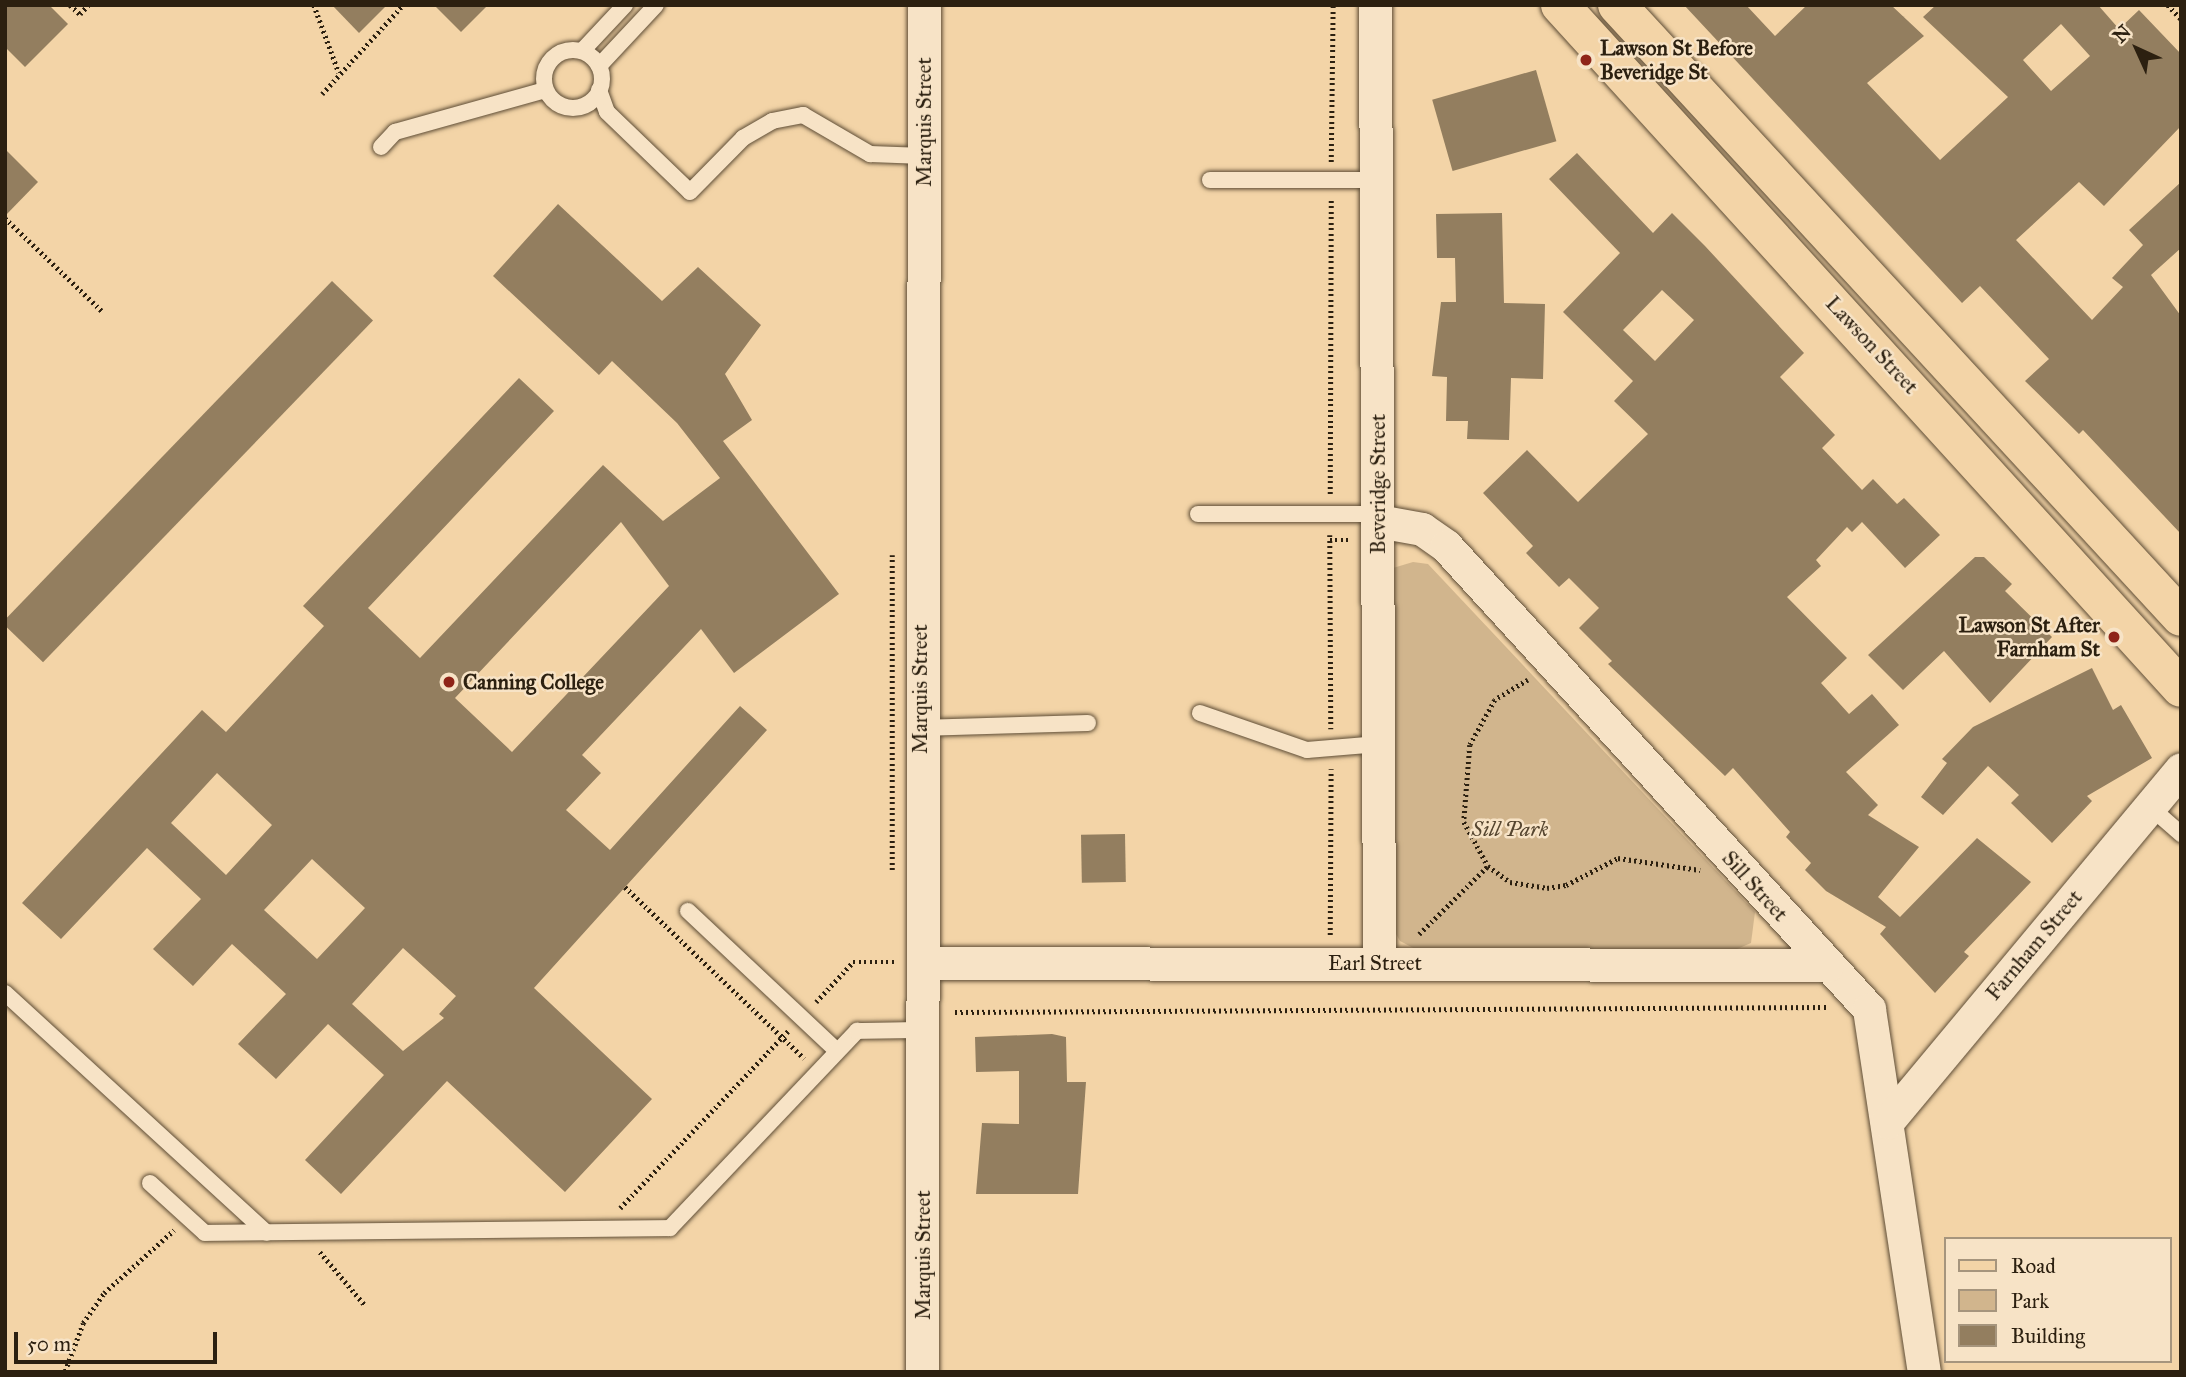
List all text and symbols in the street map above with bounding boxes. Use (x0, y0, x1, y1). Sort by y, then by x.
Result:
north arrow (2102, 14, 2172, 84)
text: N (2108, 20, 2136, 48)
place label: Lawson St Before Beveridge St (1600, 35, 1753, 85)
marker: Lawson St Before Beveridge St (1578, 52, 1594, 68)
street label: Marquis Street (911, 57, 937, 187)
street label: Lawson Street (1820, 291, 1924, 399)
street label: Beveridge Street (1365, 414, 1391, 554)
place label: Lawson St After Farnham St (1958, 612, 2100, 662)
street label: Marquis Street (907, 624, 933, 754)
marker: Lawson St After Farnham St (2106, 629, 2122, 645)
place label: Canning College (463, 669, 604, 695)
marker: Canning College (441, 674, 457, 690)
park label: Sill Park (1472, 816, 1548, 842)
street label: Sill Street (1717, 846, 1793, 926)
street label: Farnham Street (1981, 885, 2087, 1005)
street label: Earl Street (1328, 950, 1422, 976)
street label: Marquis Street (910, 1190, 936, 1320)
legend (1944, 1237, 2172, 1363)
text: Road (2011, 1253, 2056, 1279)
text: Park (2011, 1288, 2049, 1314)
scale bar (18, 1318, 220, 1362)
text: Building (2011, 1323, 2085, 1349)
text: 50 m (27, 1331, 71, 1357)

